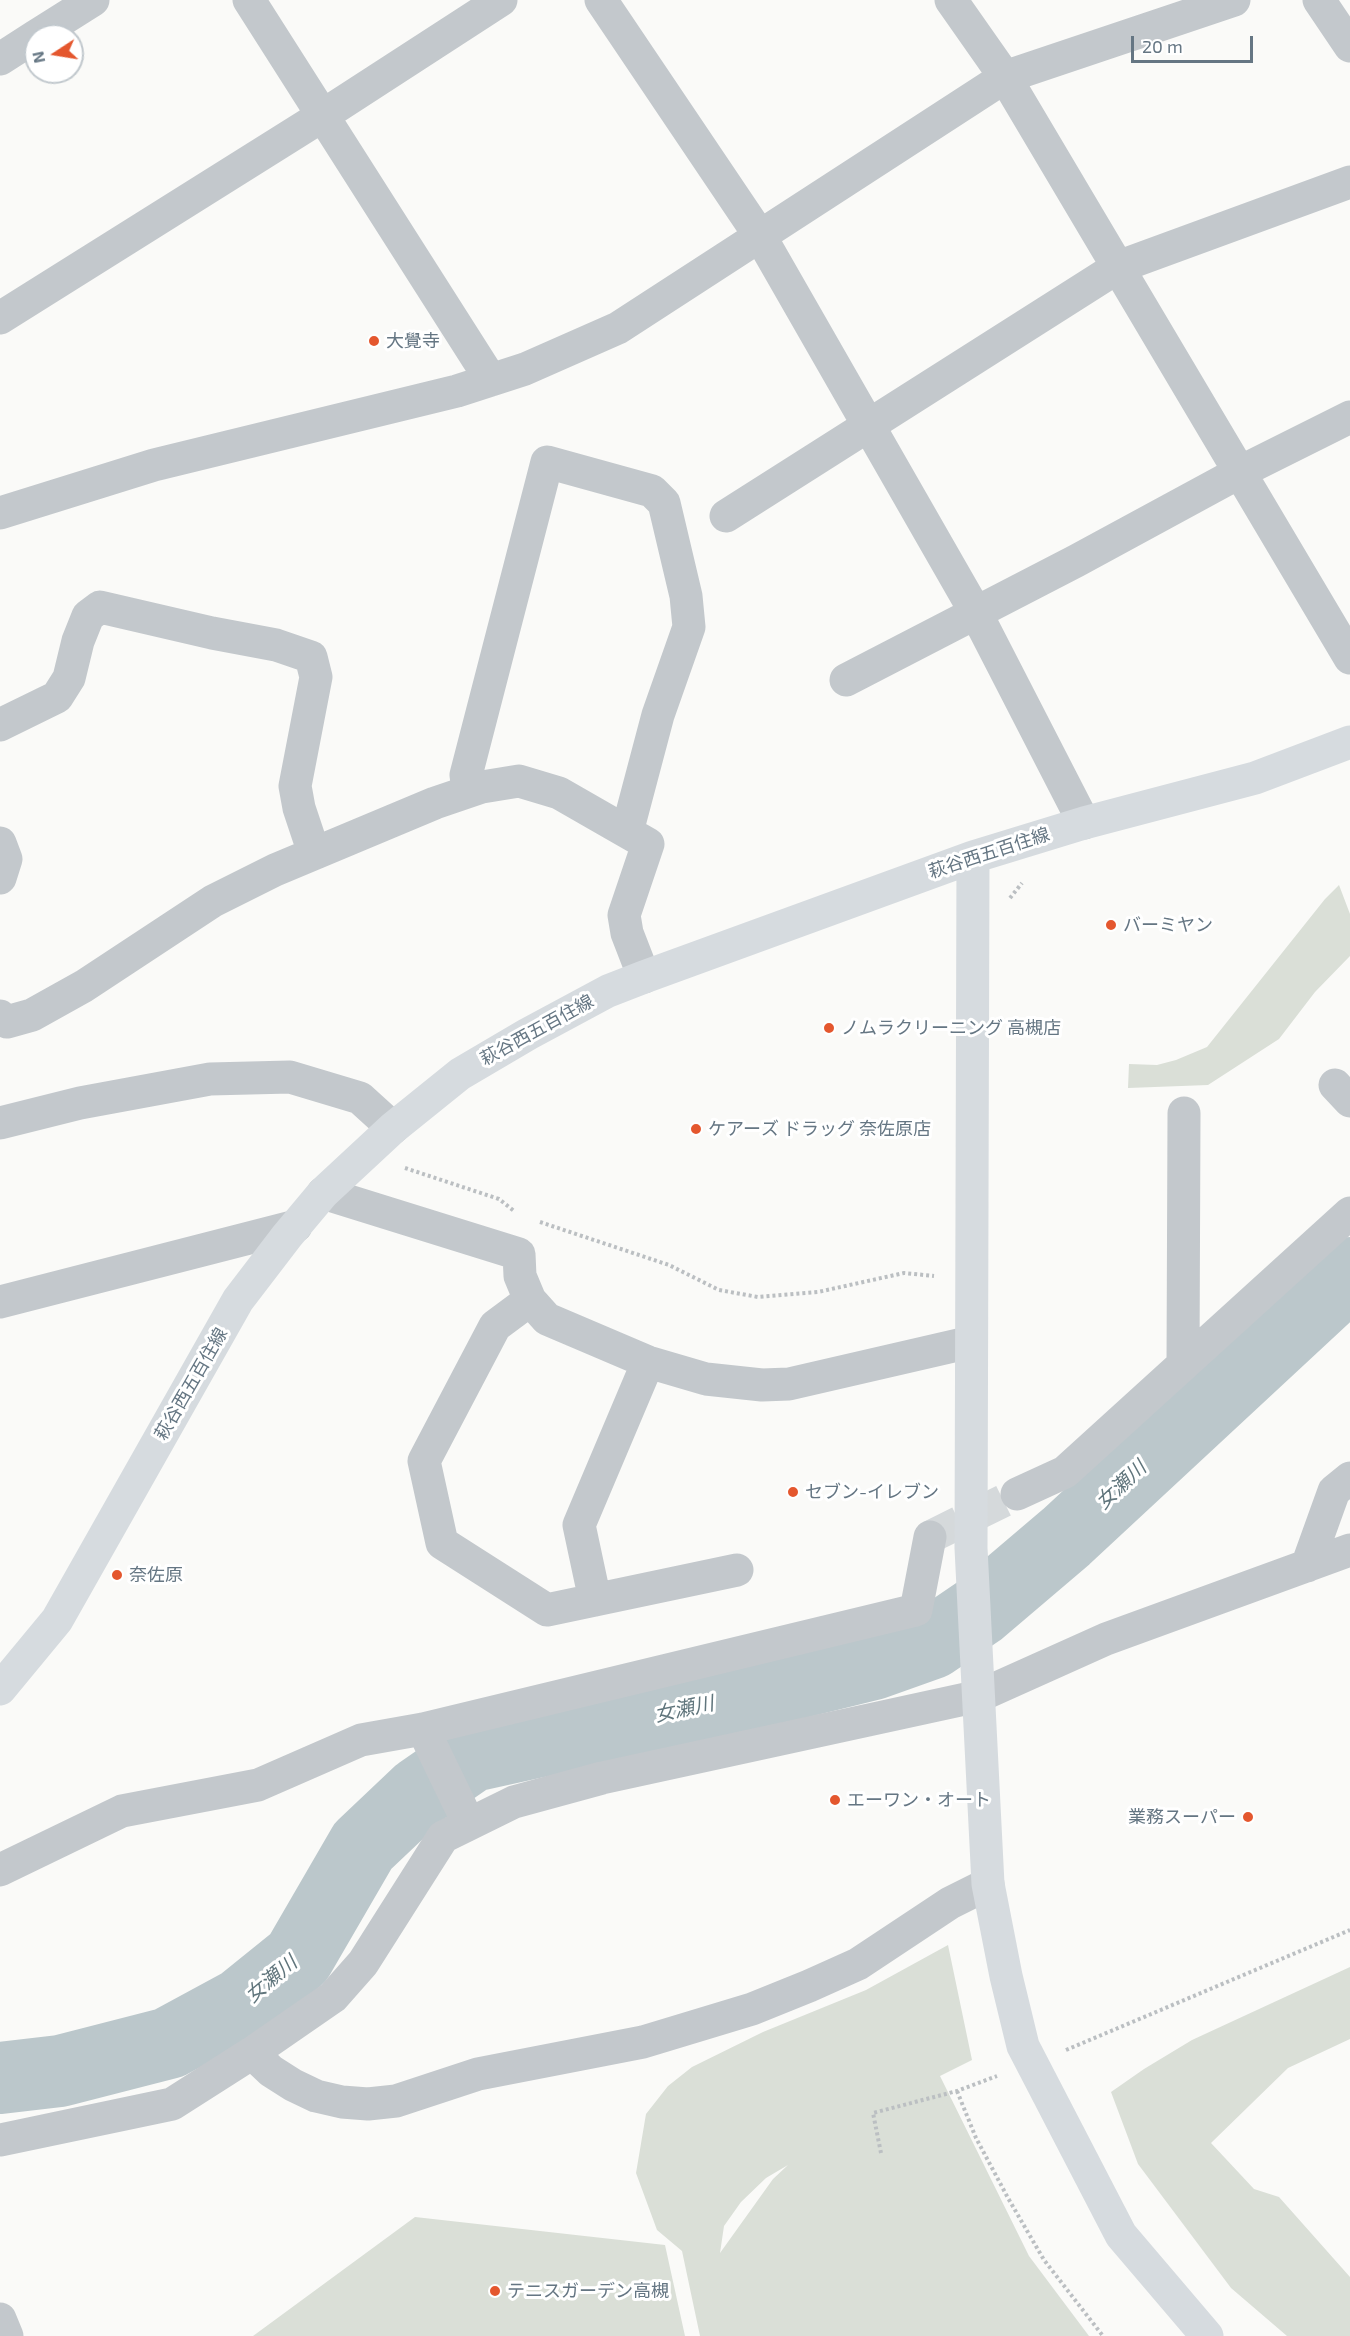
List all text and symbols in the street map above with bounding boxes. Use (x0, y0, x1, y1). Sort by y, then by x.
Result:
north arrow (24, 24, 84, 84)
scale bar (1134, 24, 1256, 62)
text: 20 m (1142, 35, 1183, 57)
text: N (27, 50, 48, 65)
place label: 大覺寺 (386, 330, 440, 352)
marker: 大覺寺 (367, 334, 381, 348)
street label: 萩谷西五百住線 (926, 823, 1052, 883)
place label: バーミヤン (1123, 914, 1213, 936)
marker: バーミヤン (1104, 918, 1118, 932)
street label: 萩谷西五百住線 (477, 990, 597, 1070)
place label: ノムラクリーニング 高槻店 (841, 1017, 1061, 1039)
marker: ノムラクリーニング 高槻店 (822, 1021, 836, 1035)
place label: ケアーズ ドラッグ 奈佐原店 (708, 1118, 931, 1140)
marker: ケアーズ ドラッグ 奈佐原店 (689, 1122, 703, 1136)
street label: 萩谷西五百住線 (150, 1324, 232, 1444)
water label: 女瀬川 (1091, 1456, 1151, 1514)
place label: セブン-イレブン (805, 1481, 939, 1503)
marker: セブン-イレブン (786, 1485, 800, 1499)
place label: 奈佐原 (129, 1564, 183, 1586)
marker: 奈佐原 (110, 1568, 124, 1582)
water label: 女瀬川 (652, 1691, 716, 1727)
place label: エーワン・オート (847, 1789, 991, 1811)
marker: エーワン・オート (828, 1793, 842, 1807)
place label: 業務スーパー (1128, 1806, 1236, 1828)
marker: 業務スーパー (1241, 1810, 1255, 1824)
water label: 女瀬川 (240, 1951, 302, 2007)
place label: テニスガーデン高槻 (507, 2280, 669, 2302)
marker: テニスガーデン高槻 (488, 2284, 502, 2298)

